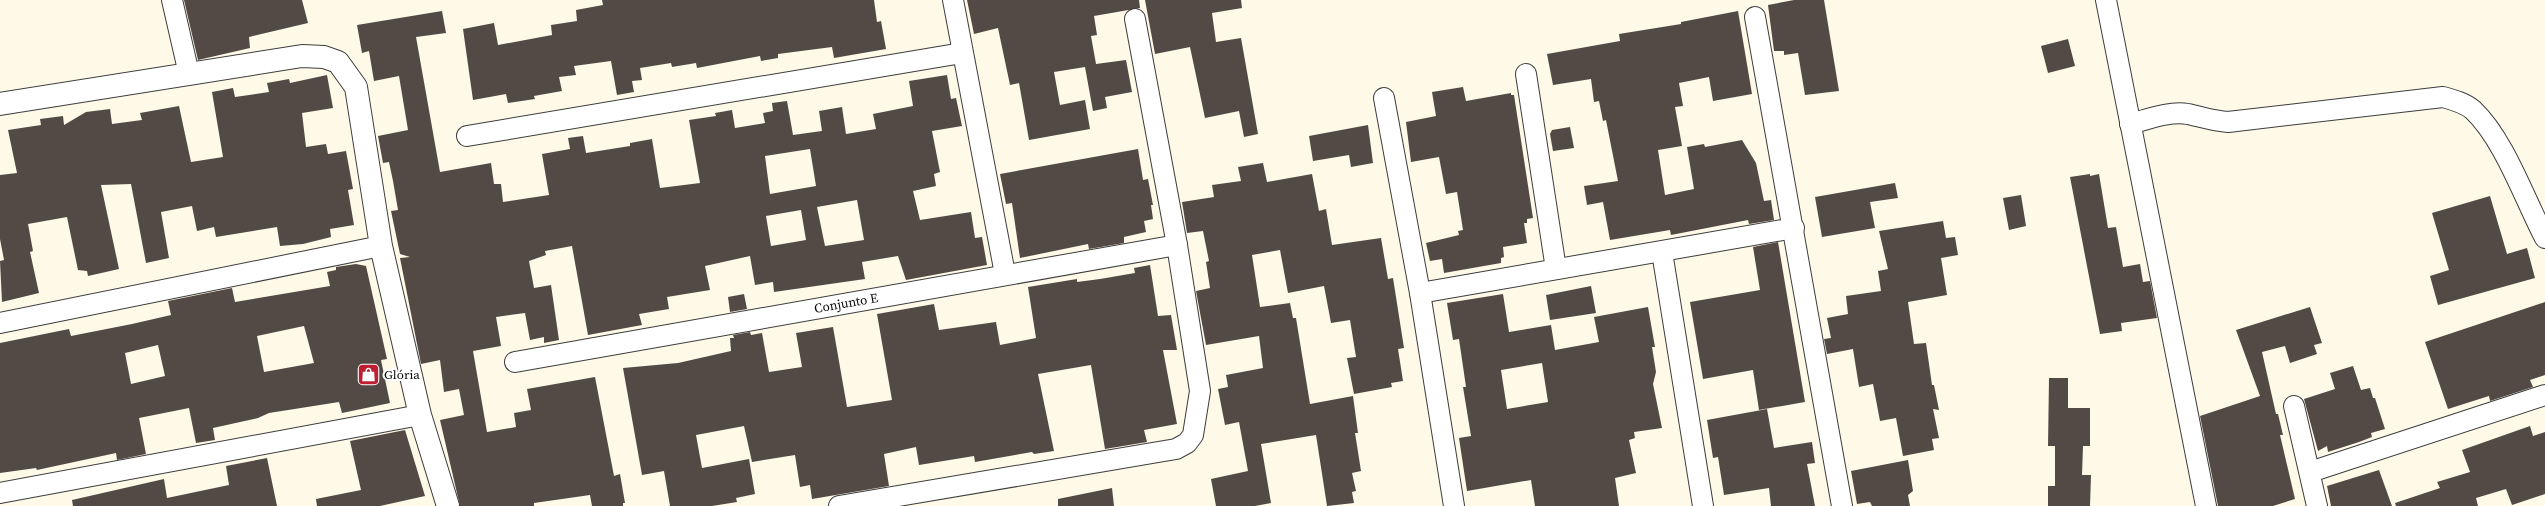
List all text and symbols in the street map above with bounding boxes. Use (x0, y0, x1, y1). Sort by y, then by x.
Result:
street label: Conjunto E (813, 289, 879, 317)
shop icon: Glória (355, 361, 381, 387)
place label: Glória (384, 366, 420, 383)

